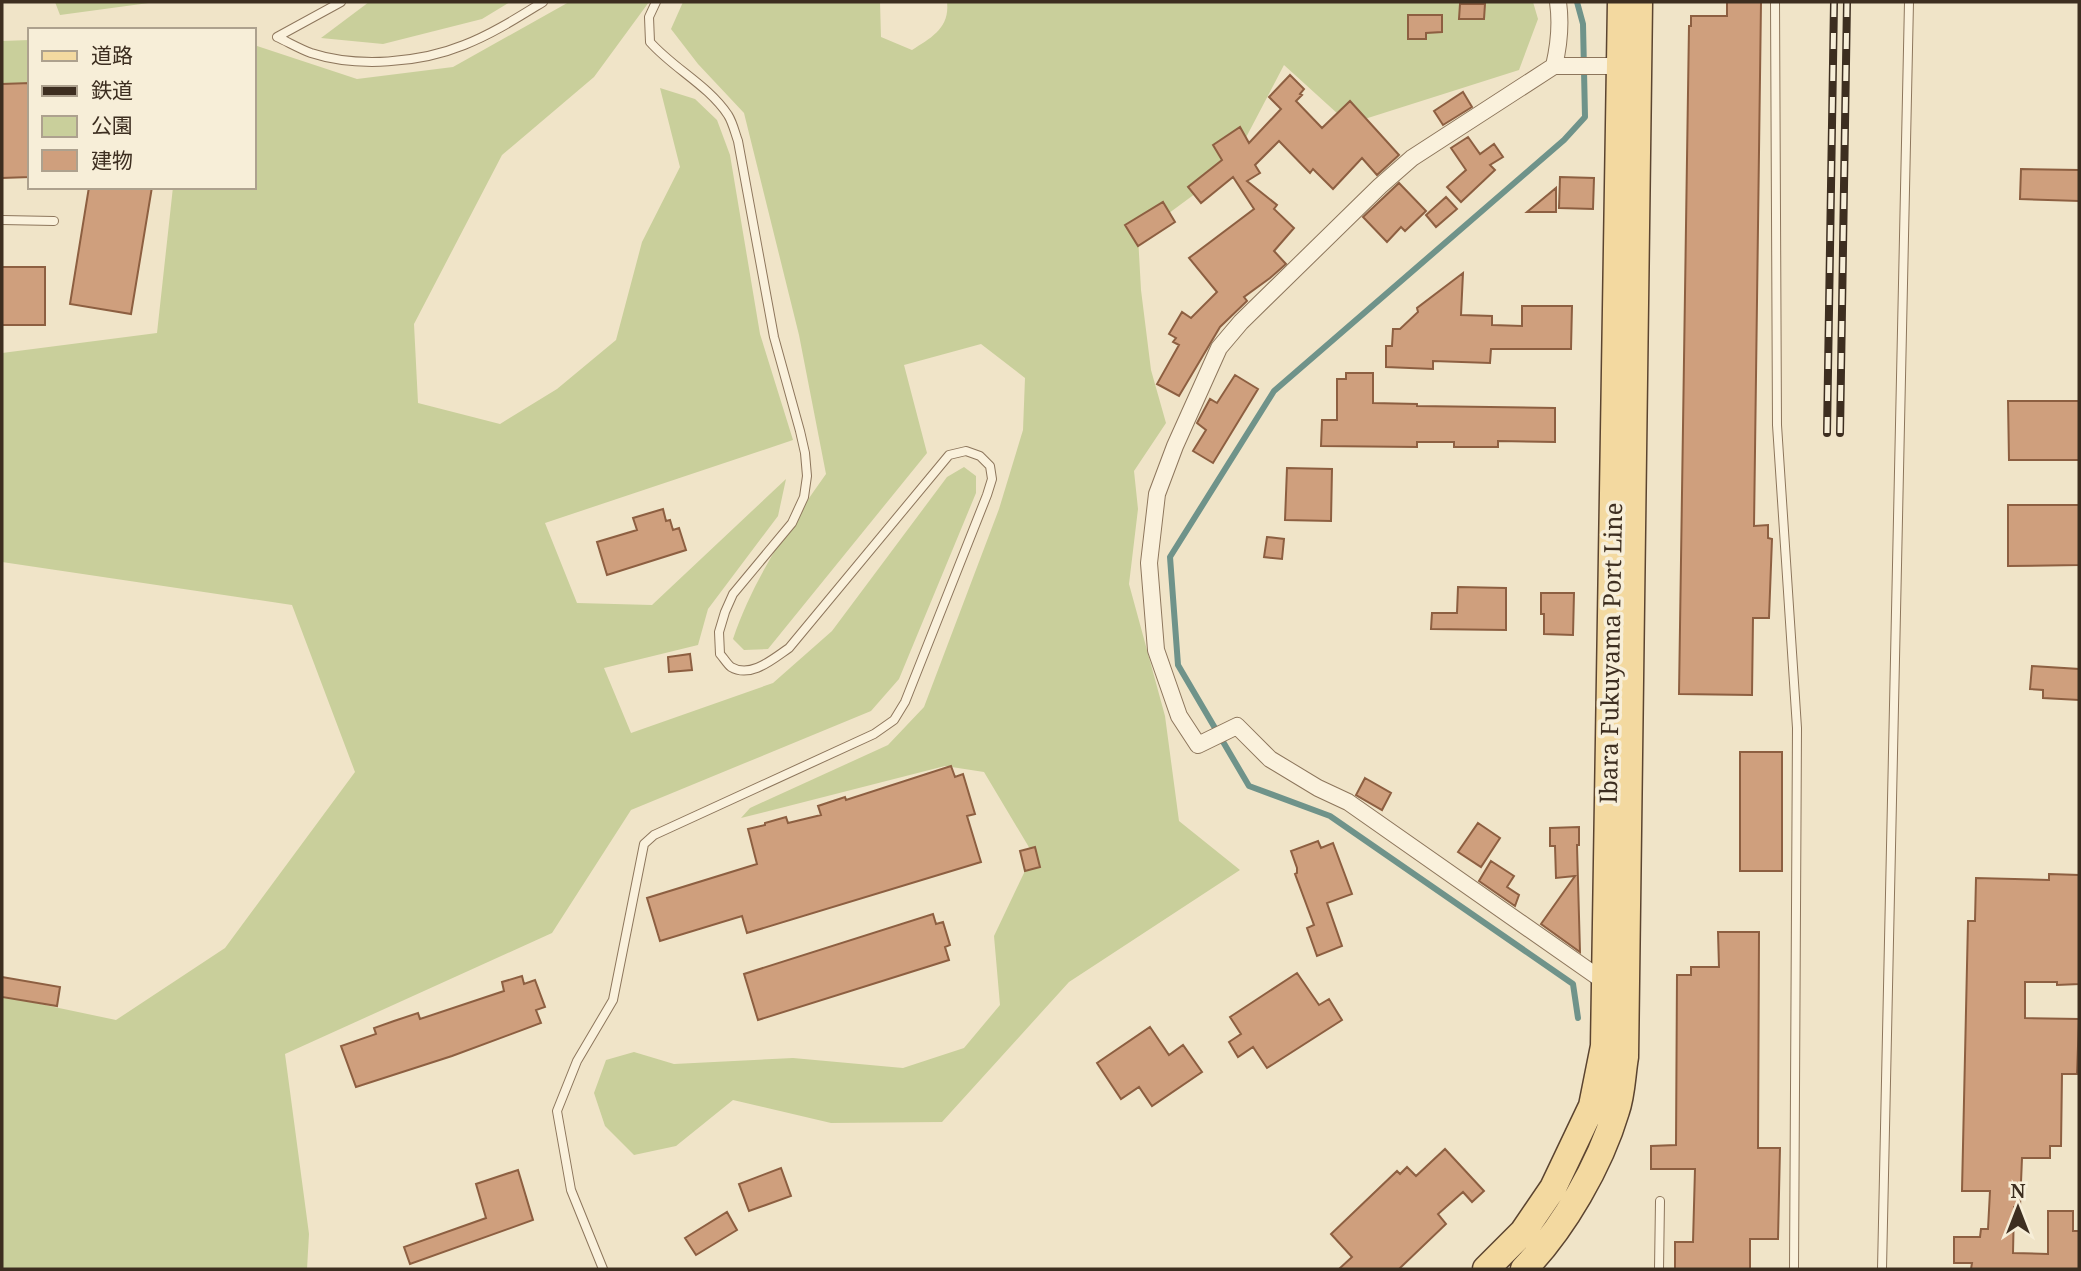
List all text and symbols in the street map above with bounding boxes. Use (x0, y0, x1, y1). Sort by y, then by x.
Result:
legend (28, 28, 256, 189)
text: 道路 (91, 41, 133, 69)
text: 鉄道 (91, 76, 133, 104)
text: 公園 (91, 111, 133, 139)
text: 建物 (91, 146, 133, 174)
street label: Ibara Fukuyama Port Line (1591, 502, 1629, 804)
north arrow (1983, 1173, 2053, 1243)
text: N (2011, 1178, 2026, 1204)

